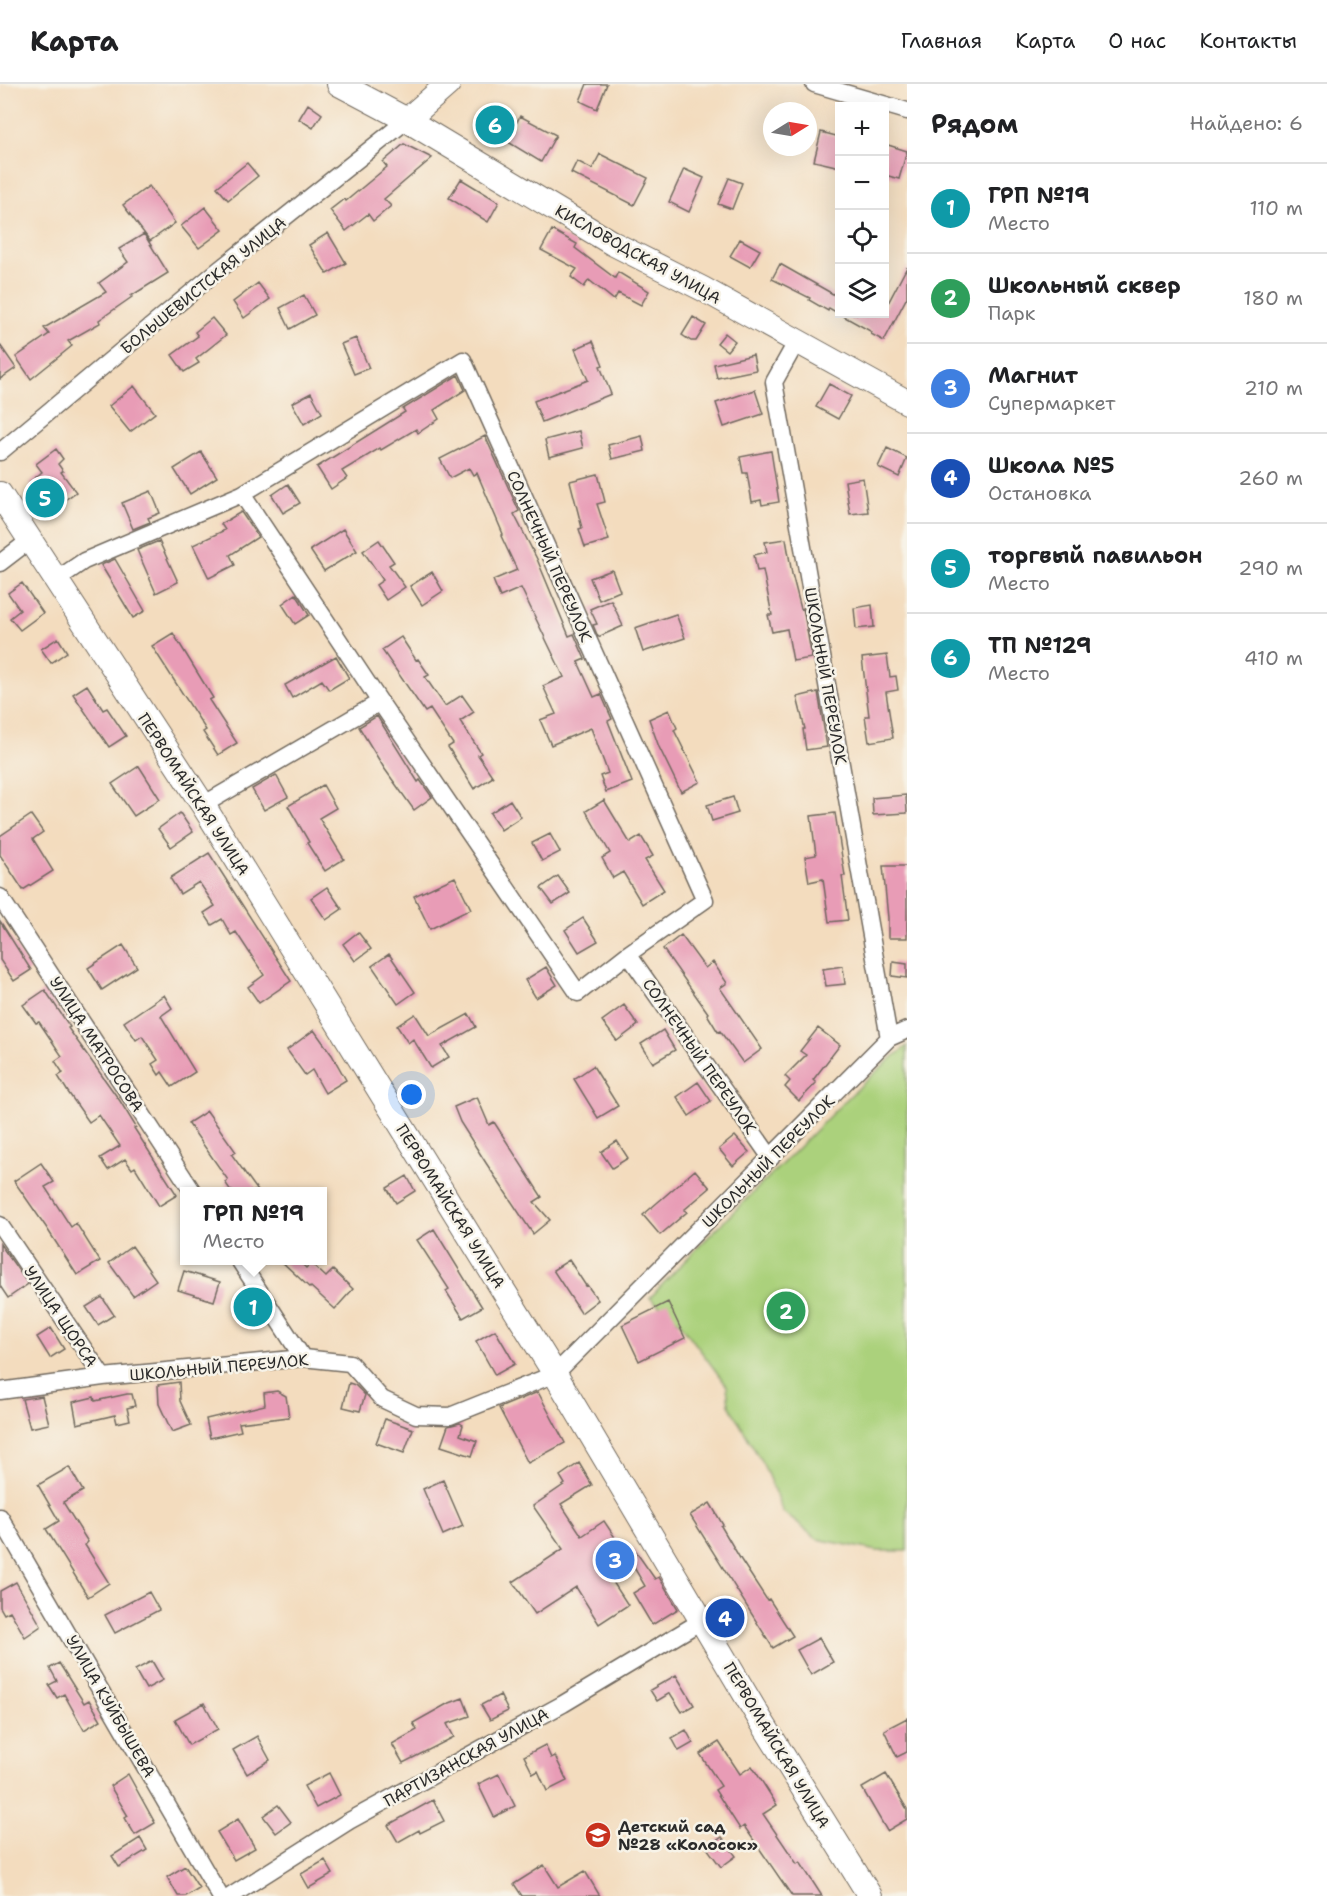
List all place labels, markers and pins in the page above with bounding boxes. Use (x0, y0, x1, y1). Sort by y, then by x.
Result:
pin: 6 (476, 102, 514, 147)
pin: 5 (26, 476, 64, 520)
pin: 1 (234, 1284, 272, 1330)
pin: 2 (766, 1288, 806, 1334)
pin: 3 (596, 1538, 634, 1582)
pin: 4 (706, 1596, 744, 1640)
place label: Детский сад №28 «Колосок» (618, 1816, 758, 1855)
school or university icon: Детский сад №28 «Колосок» (583, 1820, 613, 1850)

